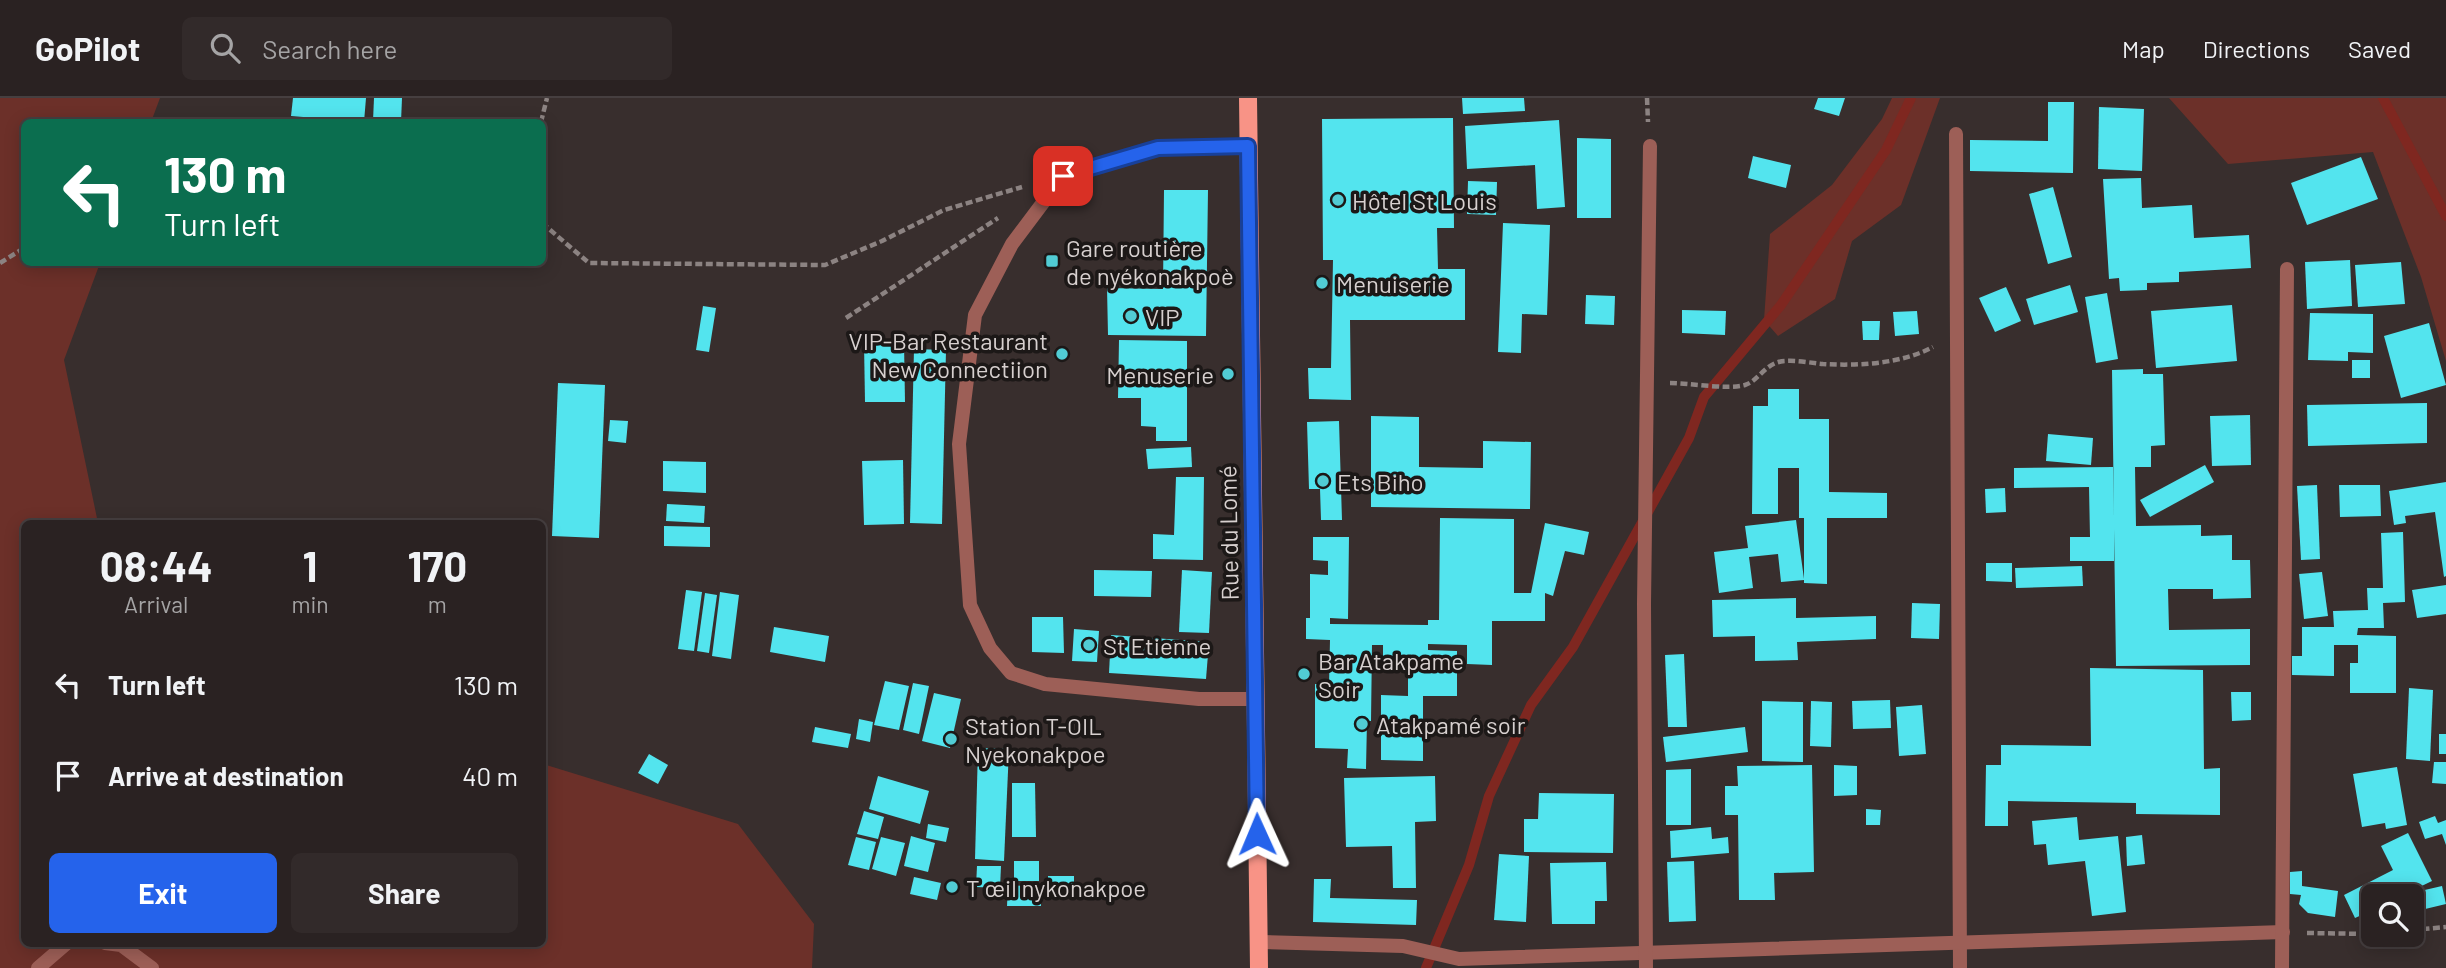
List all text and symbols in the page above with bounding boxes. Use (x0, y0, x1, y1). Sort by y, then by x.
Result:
search box (182, 17, 672, 80)
text: GoPilot (35, 28, 140, 68)
icon: search (206, 29, 244, 67)
text: Search here (262, 33, 397, 64)
text: Map (2122, 34, 2165, 63)
text: Directions (2203, 34, 2310, 63)
text: Saved (2348, 34, 2411, 63)
text: 130 m (164, 144, 286, 203)
pin (1033, 146, 1093, 206)
icon: left (49, 147, 140, 238)
icon: arrive (1044, 157, 1082, 195)
place label: Hôtel St Louis (1352, 186, 1497, 215)
marker: Hôtel St Louis (1330, 192, 1346, 208)
text: Turn left (164, 204, 281, 242)
place label: Gare routière de nyékonakpoè (1066, 233, 1234, 290)
marker: Gare routière de nyékonakpoè (1044, 253, 1060, 269)
place label: Menuiserie (1336, 269, 1450, 298)
marker: Menuiserie (1314, 275, 1330, 291)
place label: VIP (1145, 302, 1180, 331)
marker: VIP (1123, 308, 1139, 324)
place label: VIP-Bar Restaurant New Connectiion (849, 326, 1048, 383)
marker: VIP-Bar Restaurant New Connectiion (1054, 346, 1070, 362)
place label: Menuserie (1106, 360, 1214, 389)
marker: Menuserie (1220, 366, 1236, 382)
street label: Rue du Lomé (1212, 465, 1244, 601)
place label: Ets Biho (1337, 467, 1424, 496)
marker: Ets Biho (1315, 473, 1331, 489)
text: 08:44 (100, 540, 213, 590)
text: 1 (303, 540, 317, 590)
text: 170 (408, 540, 467, 590)
text: Arrival (124, 590, 188, 618)
text: min (291, 590, 329, 618)
text: m (428, 590, 447, 618)
place label: St Etienne (1103, 631, 1211, 660)
marker: St Etienne (1081, 637, 1097, 653)
place label: Bar Atakpame Soir (1318, 646, 1464, 703)
icon: left (49, 666, 87, 704)
marker: Bar Atakpame Soir (1296, 666, 1312, 682)
text: Turn left (108, 669, 206, 700)
text: 130 m (454, 669, 518, 700)
place label: Atakpamé soir (1376, 710, 1526, 739)
place label: Station T-OIL Nyekonakpoe (965, 711, 1106, 768)
marker: Atakpamé soir (1354, 716, 1370, 732)
marker: Station T-OIL Nyekonakpoe (943, 731, 959, 747)
icon: arrive (49, 757, 87, 795)
text: Arrive at destination (108, 760, 344, 791)
text: 40 m (462, 760, 518, 791)
position arrow (1220, 797, 1294, 871)
button: Exit (49, 853, 277, 933)
button: Share (291, 853, 518, 933)
place label: T œil nykonakpoe (966, 873, 1146, 902)
marker: T œil nykonakpoe (944, 879, 960, 895)
map controls (2361, 884, 2424, 947)
button: search (2361, 884, 2424, 947)

